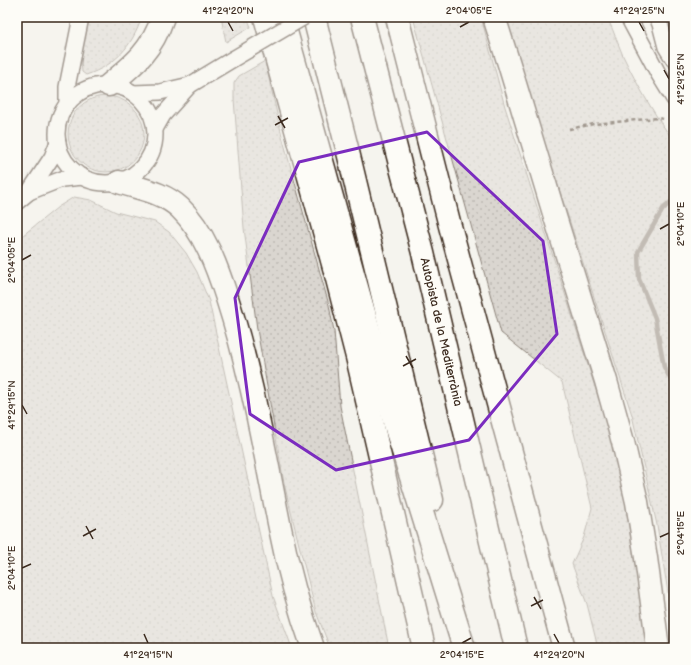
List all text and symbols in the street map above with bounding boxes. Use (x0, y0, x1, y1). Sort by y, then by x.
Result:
text: 41°29'20"N (202, 5, 254, 17)
text: 2°04'05"E (446, 5, 493, 17)
text: 41°29'25"N (613, 5, 665, 17)
text: 41°29'25"N (675, 53, 687, 105)
text: 2°04'10"E (675, 201, 687, 246)
text: 2°04'05"E (6, 236, 18, 283)
street label: Autopista de la Mediterrània (417, 256, 465, 408)
text: 41°29'15"N (6, 380, 18, 430)
text: 2°04'15"E (675, 510, 687, 555)
text: 2°04'10"E (6, 545, 18, 590)
text: 41°29'15"N (123, 649, 173, 661)
text: 2°04'15"E (440, 649, 485, 661)
text: 41°29'20"N (533, 649, 585, 661)

